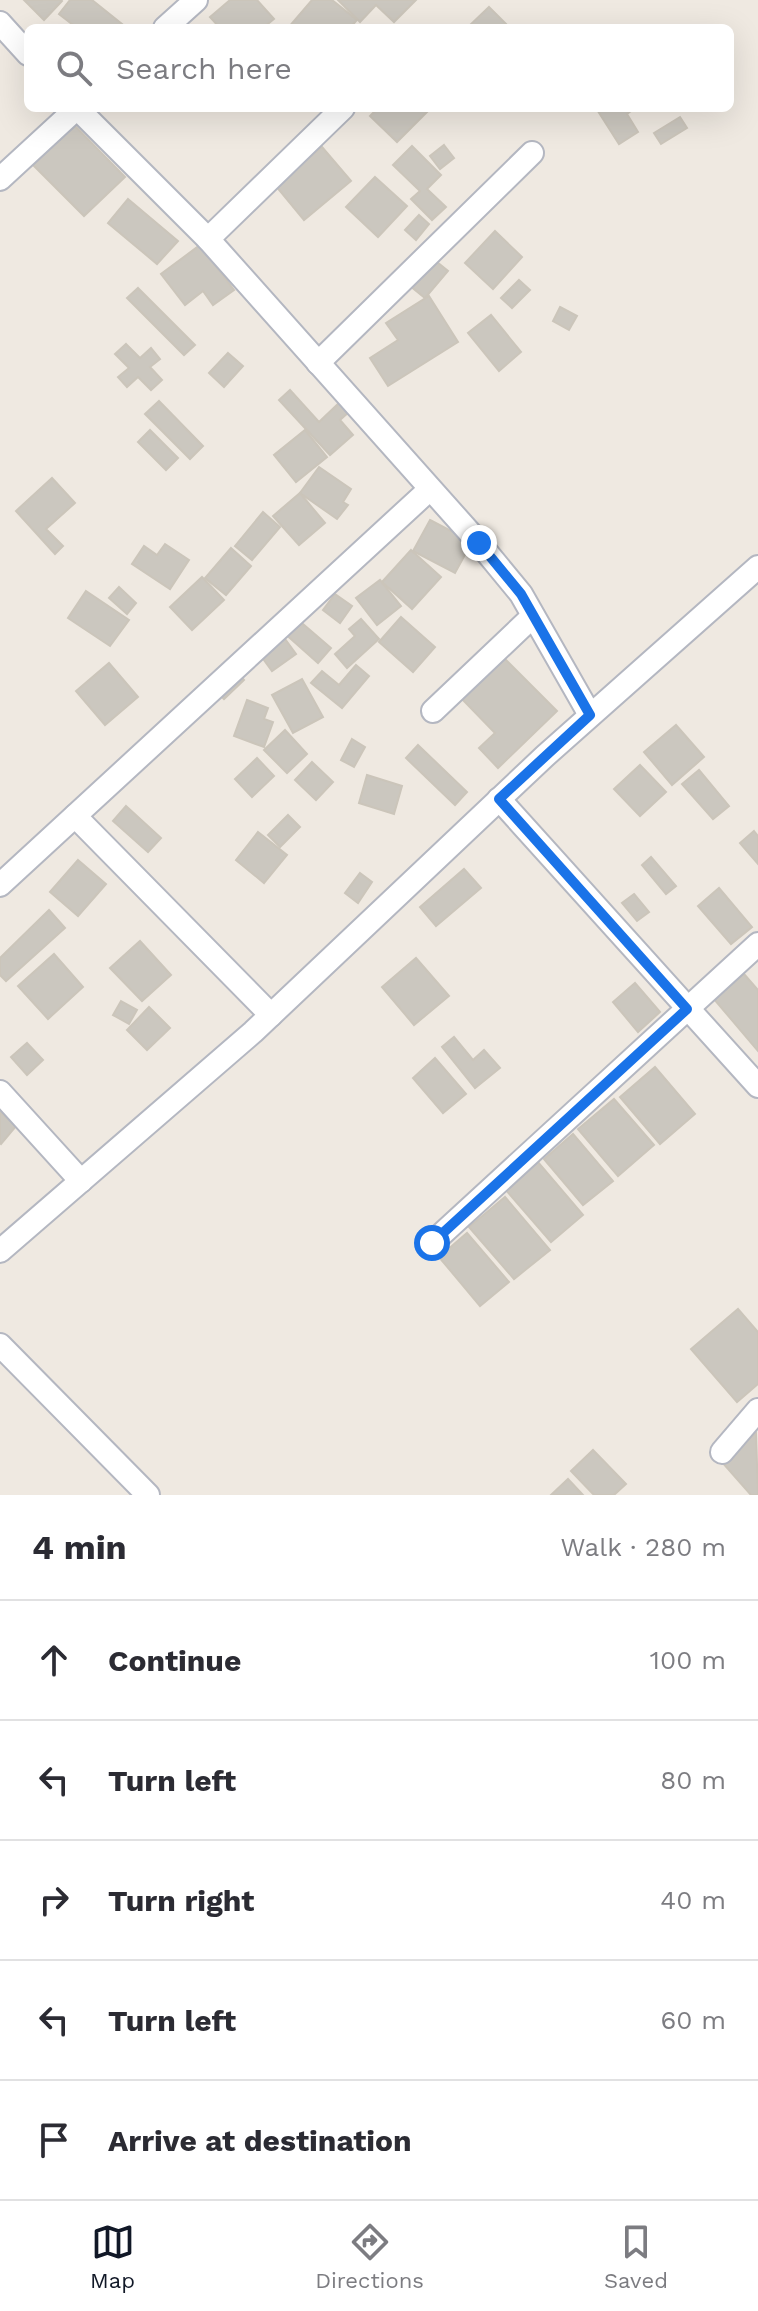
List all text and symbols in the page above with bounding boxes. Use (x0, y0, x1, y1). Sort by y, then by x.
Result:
search box (24, 24, 734, 112)
icon: search (52, 46, 96, 90)
text: Search here (116, 51, 292, 86)
route end (461, 525, 497, 561)
route start (414, 1225, 450, 1261)
text: 4 min (32, 1527, 127, 1567)
text: Walk · 280 m (561, 1532, 726, 1562)
icon: ahead (32, 1638, 76, 1682)
text: Continue (108, 1643, 241, 1678)
text: 100 m (650, 1645, 726, 1675)
icon: left (32, 1758, 76, 1802)
text: Turn left (108, 1763, 236, 1798)
text: 80 m (660, 1765, 726, 1795)
icon: right (32, 1878, 76, 1922)
text: Turn right (108, 1883, 254, 1918)
text: 40 m (660, 1885, 726, 1915)
icon: left (32, 1998, 76, 2042)
text: Turn left (108, 2003, 236, 2038)
text: 60 m (660, 2005, 726, 2035)
icon: arrive (32, 2118, 76, 2162)
text: Arrive at destination (108, 2123, 412, 2158)
tab: Map (90, 2220, 135, 2293)
tab: Directions (315, 2220, 424, 2293)
tab: Saved (604, 2220, 668, 2293)

